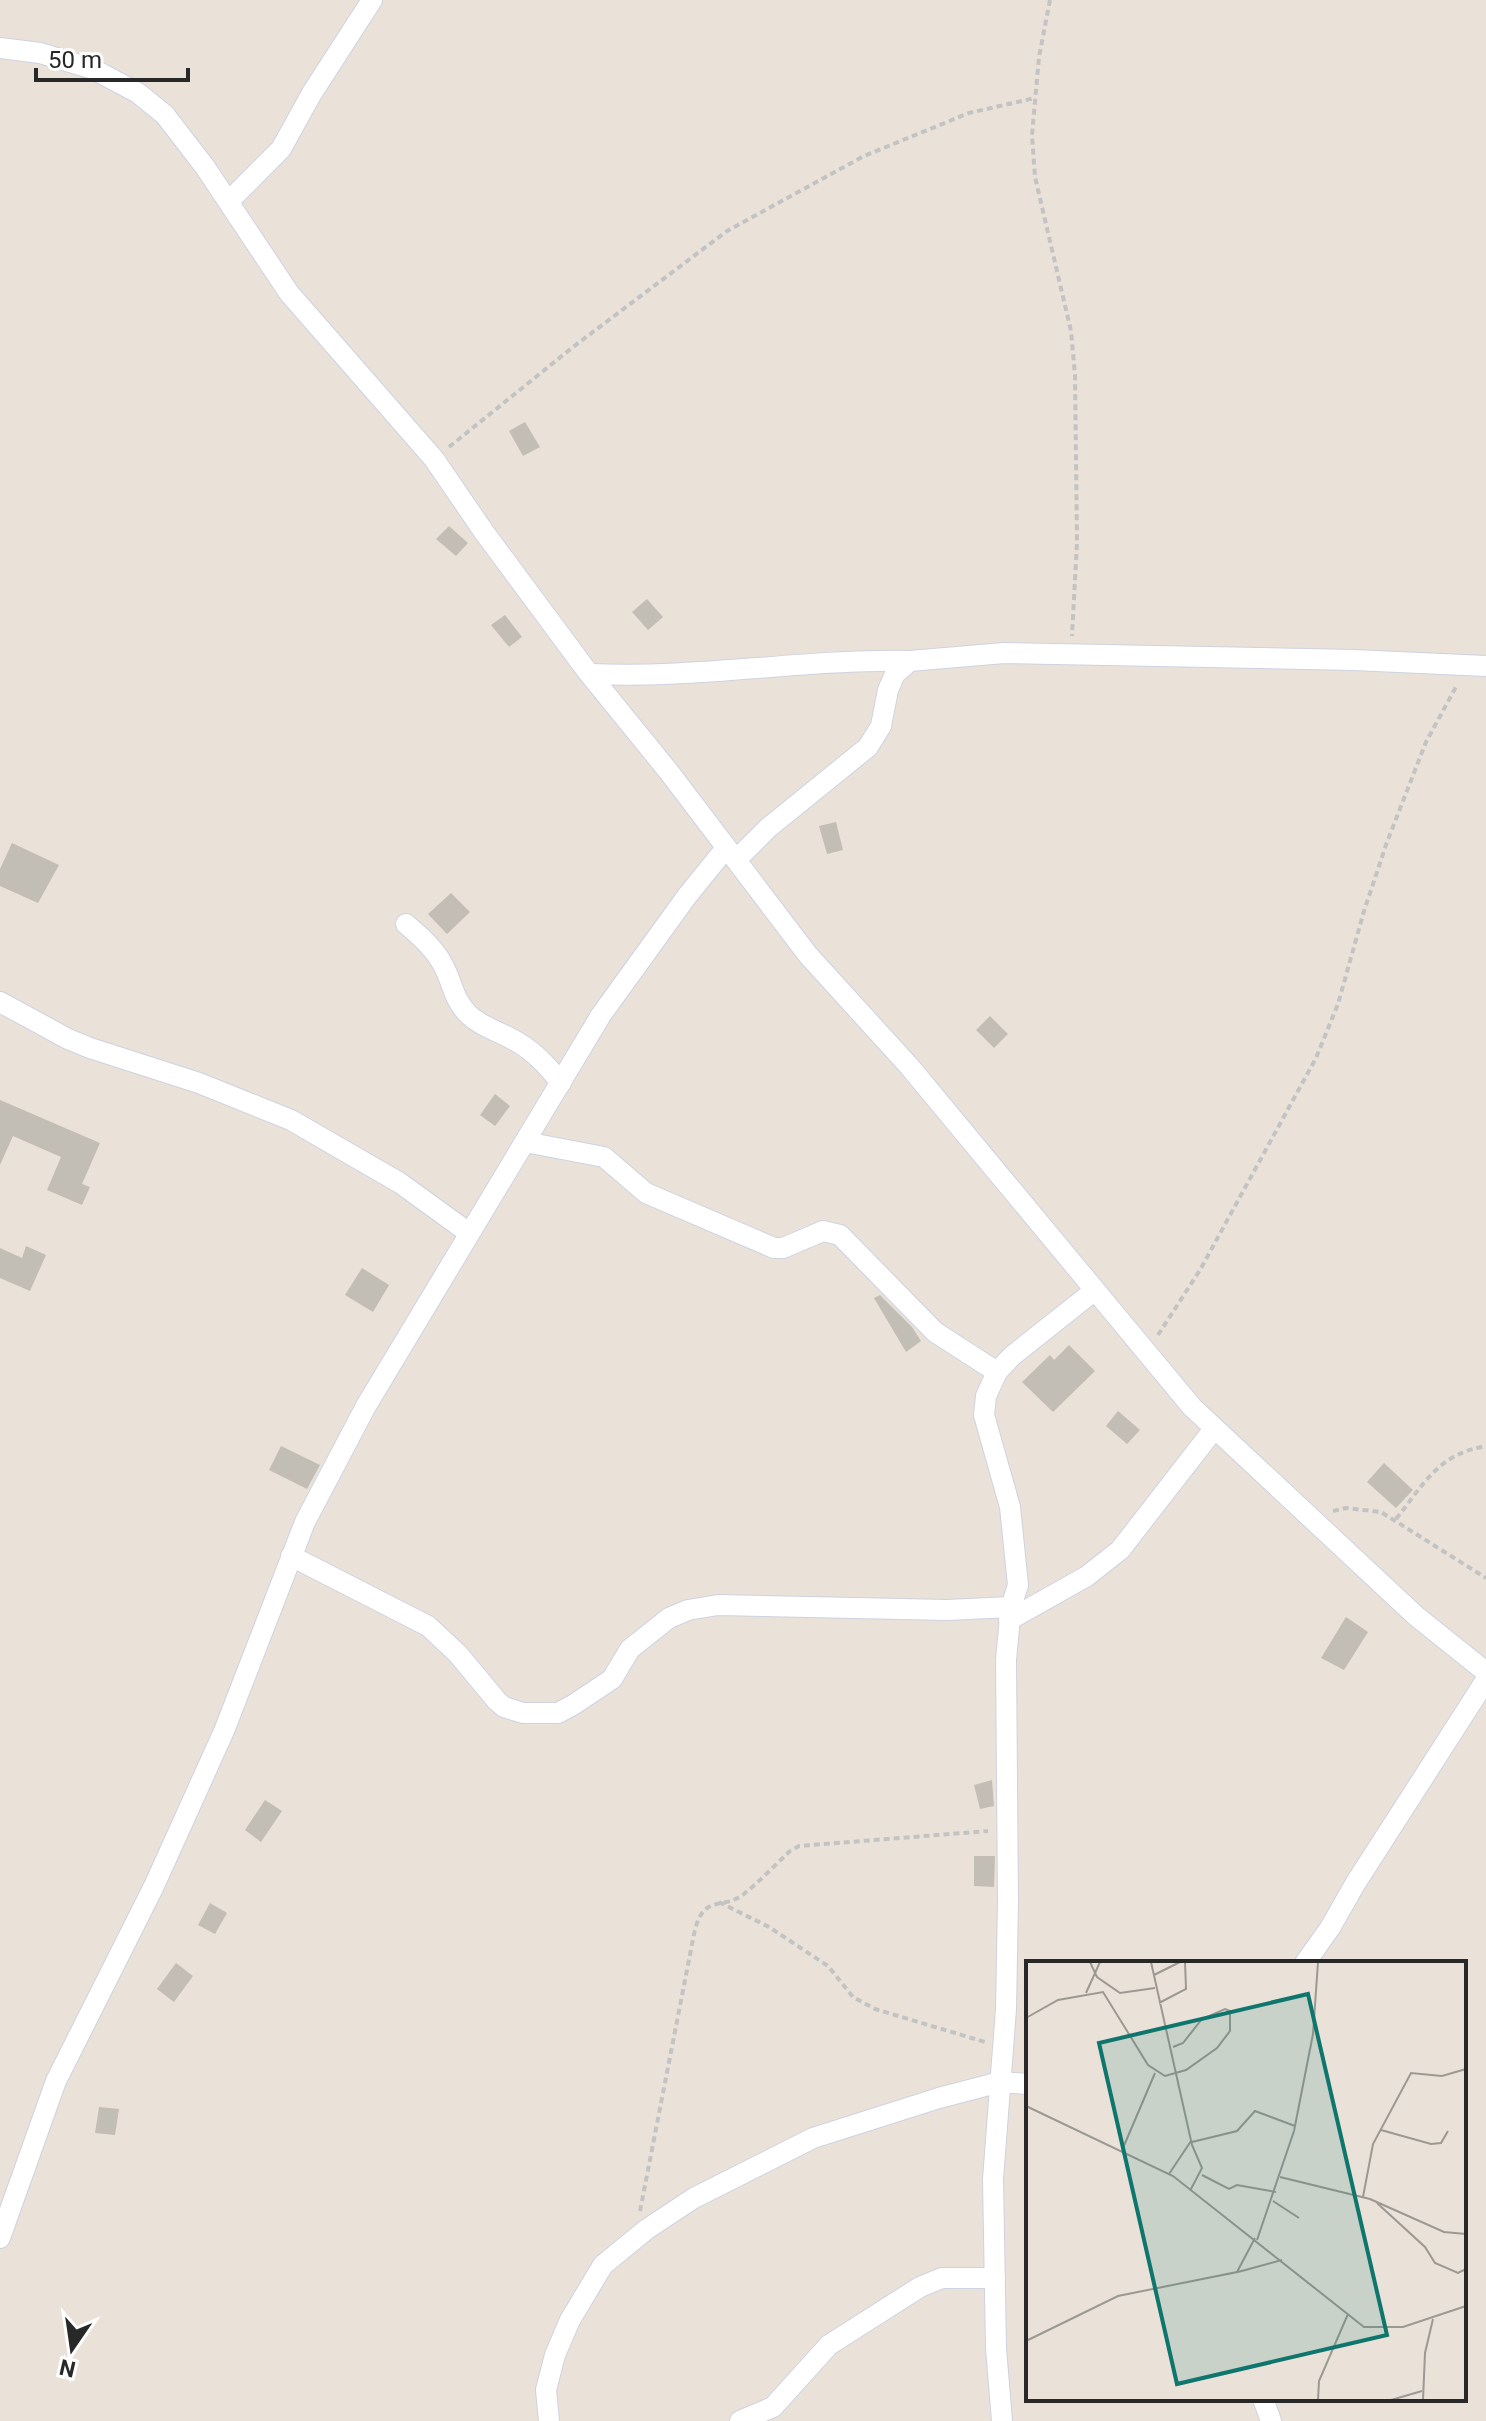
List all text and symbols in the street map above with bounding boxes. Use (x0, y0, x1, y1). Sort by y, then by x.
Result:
scale bar (36, 32, 188, 82)
text: 50 m (48, 46, 102, 74)
inset map (1026, 1961, 1466, 2401)
north arrow (32, 2309, 112, 2389)
text: N (57, 2354, 78, 2382)

